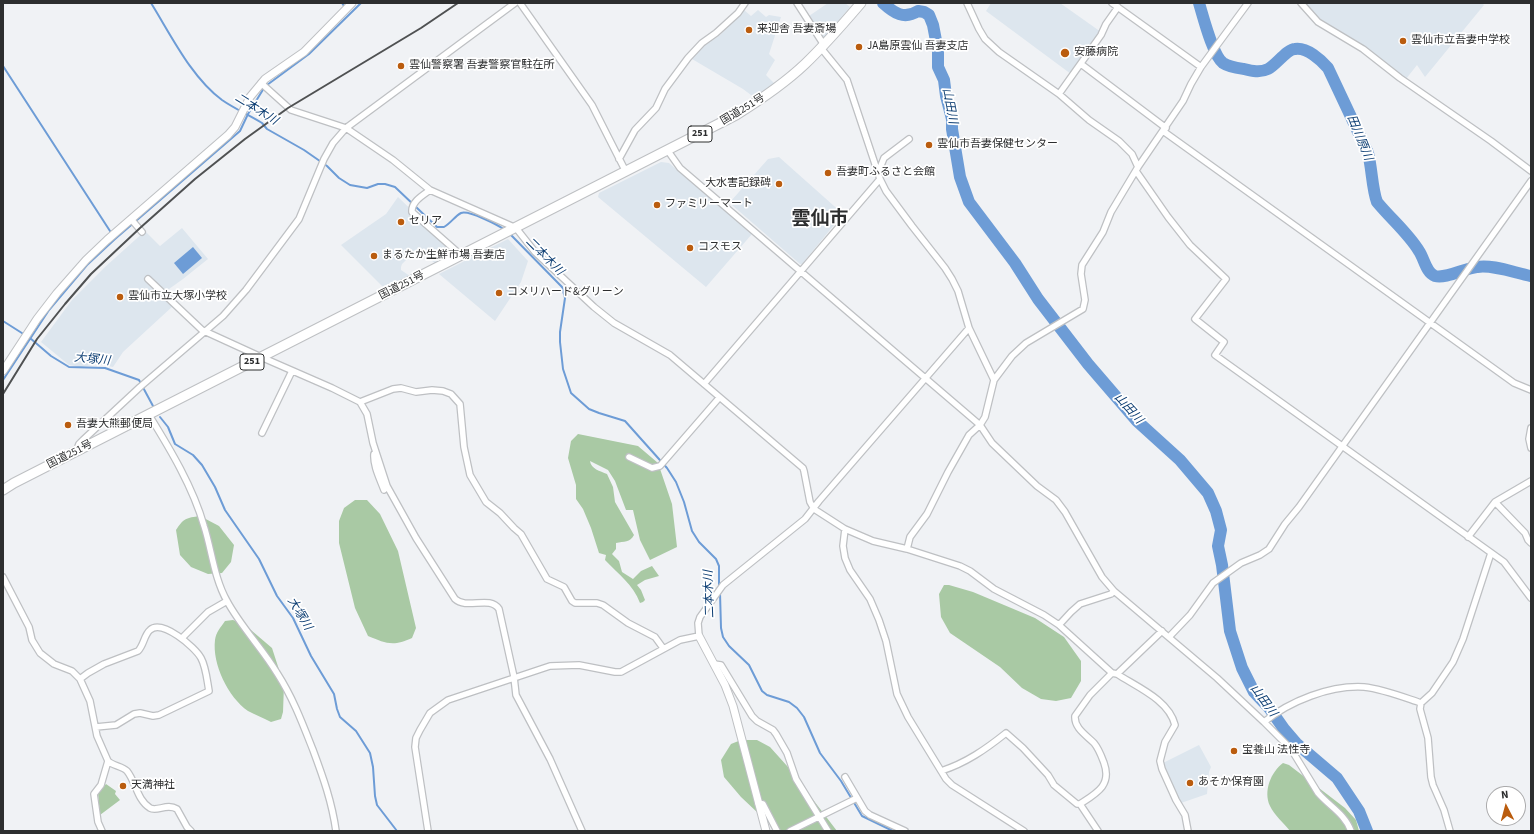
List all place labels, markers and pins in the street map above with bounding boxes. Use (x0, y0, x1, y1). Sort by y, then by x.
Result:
place label: 来迎舎 吾妻斎場 (757, 23, 836, 37)
marker: 来迎舎 吾妻斎場 (744, 25, 754, 35)
place label: 雲仙市立吾妻中学校 (1411, 34, 1510, 48)
marker: 雲仙市立吾妻中学校 (1398, 36, 1408, 46)
place label: JA島原雲仙 吾妻支店 (867, 40, 968, 54)
marker: JA島原雲仙 吾妻支店 (854, 42, 864, 52)
place label: 安藤病院 (1074, 46, 1118, 60)
marker: 安藤病院 (1059, 47, 1071, 59)
place label: 雲仙警察署 吾妻警察官駐在所 (409, 59, 554, 73)
marker: 雲仙警察署 吾妻警察官駐在所 (396, 61, 406, 71)
place label: 雲仙市吾妻保健センター (937, 138, 1058, 152)
marker: 雲仙市吾妻保健センター (924, 140, 934, 150)
place label: 吾妻町ふるさと会館 (836, 166, 935, 180)
marker: 吾妻町ふるさと会館 (823, 168, 833, 178)
place label: 大水害記録碑 (705, 177, 771, 191)
marker: 大水害記録碑 (774, 179, 784, 189)
place label: ファミリーマート (665, 198, 753, 212)
marker: ファミリーマート (652, 200, 662, 210)
place label: セリア (409, 215, 442, 229)
marker: セリア (396, 217, 406, 227)
place label: コスモス (698, 241, 742, 255)
marker: コスモス (685, 243, 695, 253)
place label: まるたか生鮮市場 吾妻店 (382, 249, 505, 263)
marker: まるたか生鮮市場 吾妻店 (369, 251, 379, 261)
place label: コメリハード&グリーン (507, 286, 624, 300)
marker: コメリハード&グリーン (494, 288, 504, 298)
place label: 雲仙市立大塚小学校 (128, 290, 227, 304)
marker: 雲仙市立大塚小学校 (115, 292, 125, 302)
place label: 吾妻大熊郵便局 (76, 418, 153, 432)
marker: 吾妻大熊郵便局 (63, 420, 73, 430)
place label: 宝養山 法性寺 (1242, 744, 1310, 758)
marker: 宝養山 法性寺 (1229, 746, 1239, 756)
place label: あそか保育園 (1198, 776, 1264, 790)
marker: あそか保育園 (1185, 778, 1195, 788)
place label: 天満神社 (131, 779, 175, 793)
marker: 天満神社 (118, 781, 128, 791)

